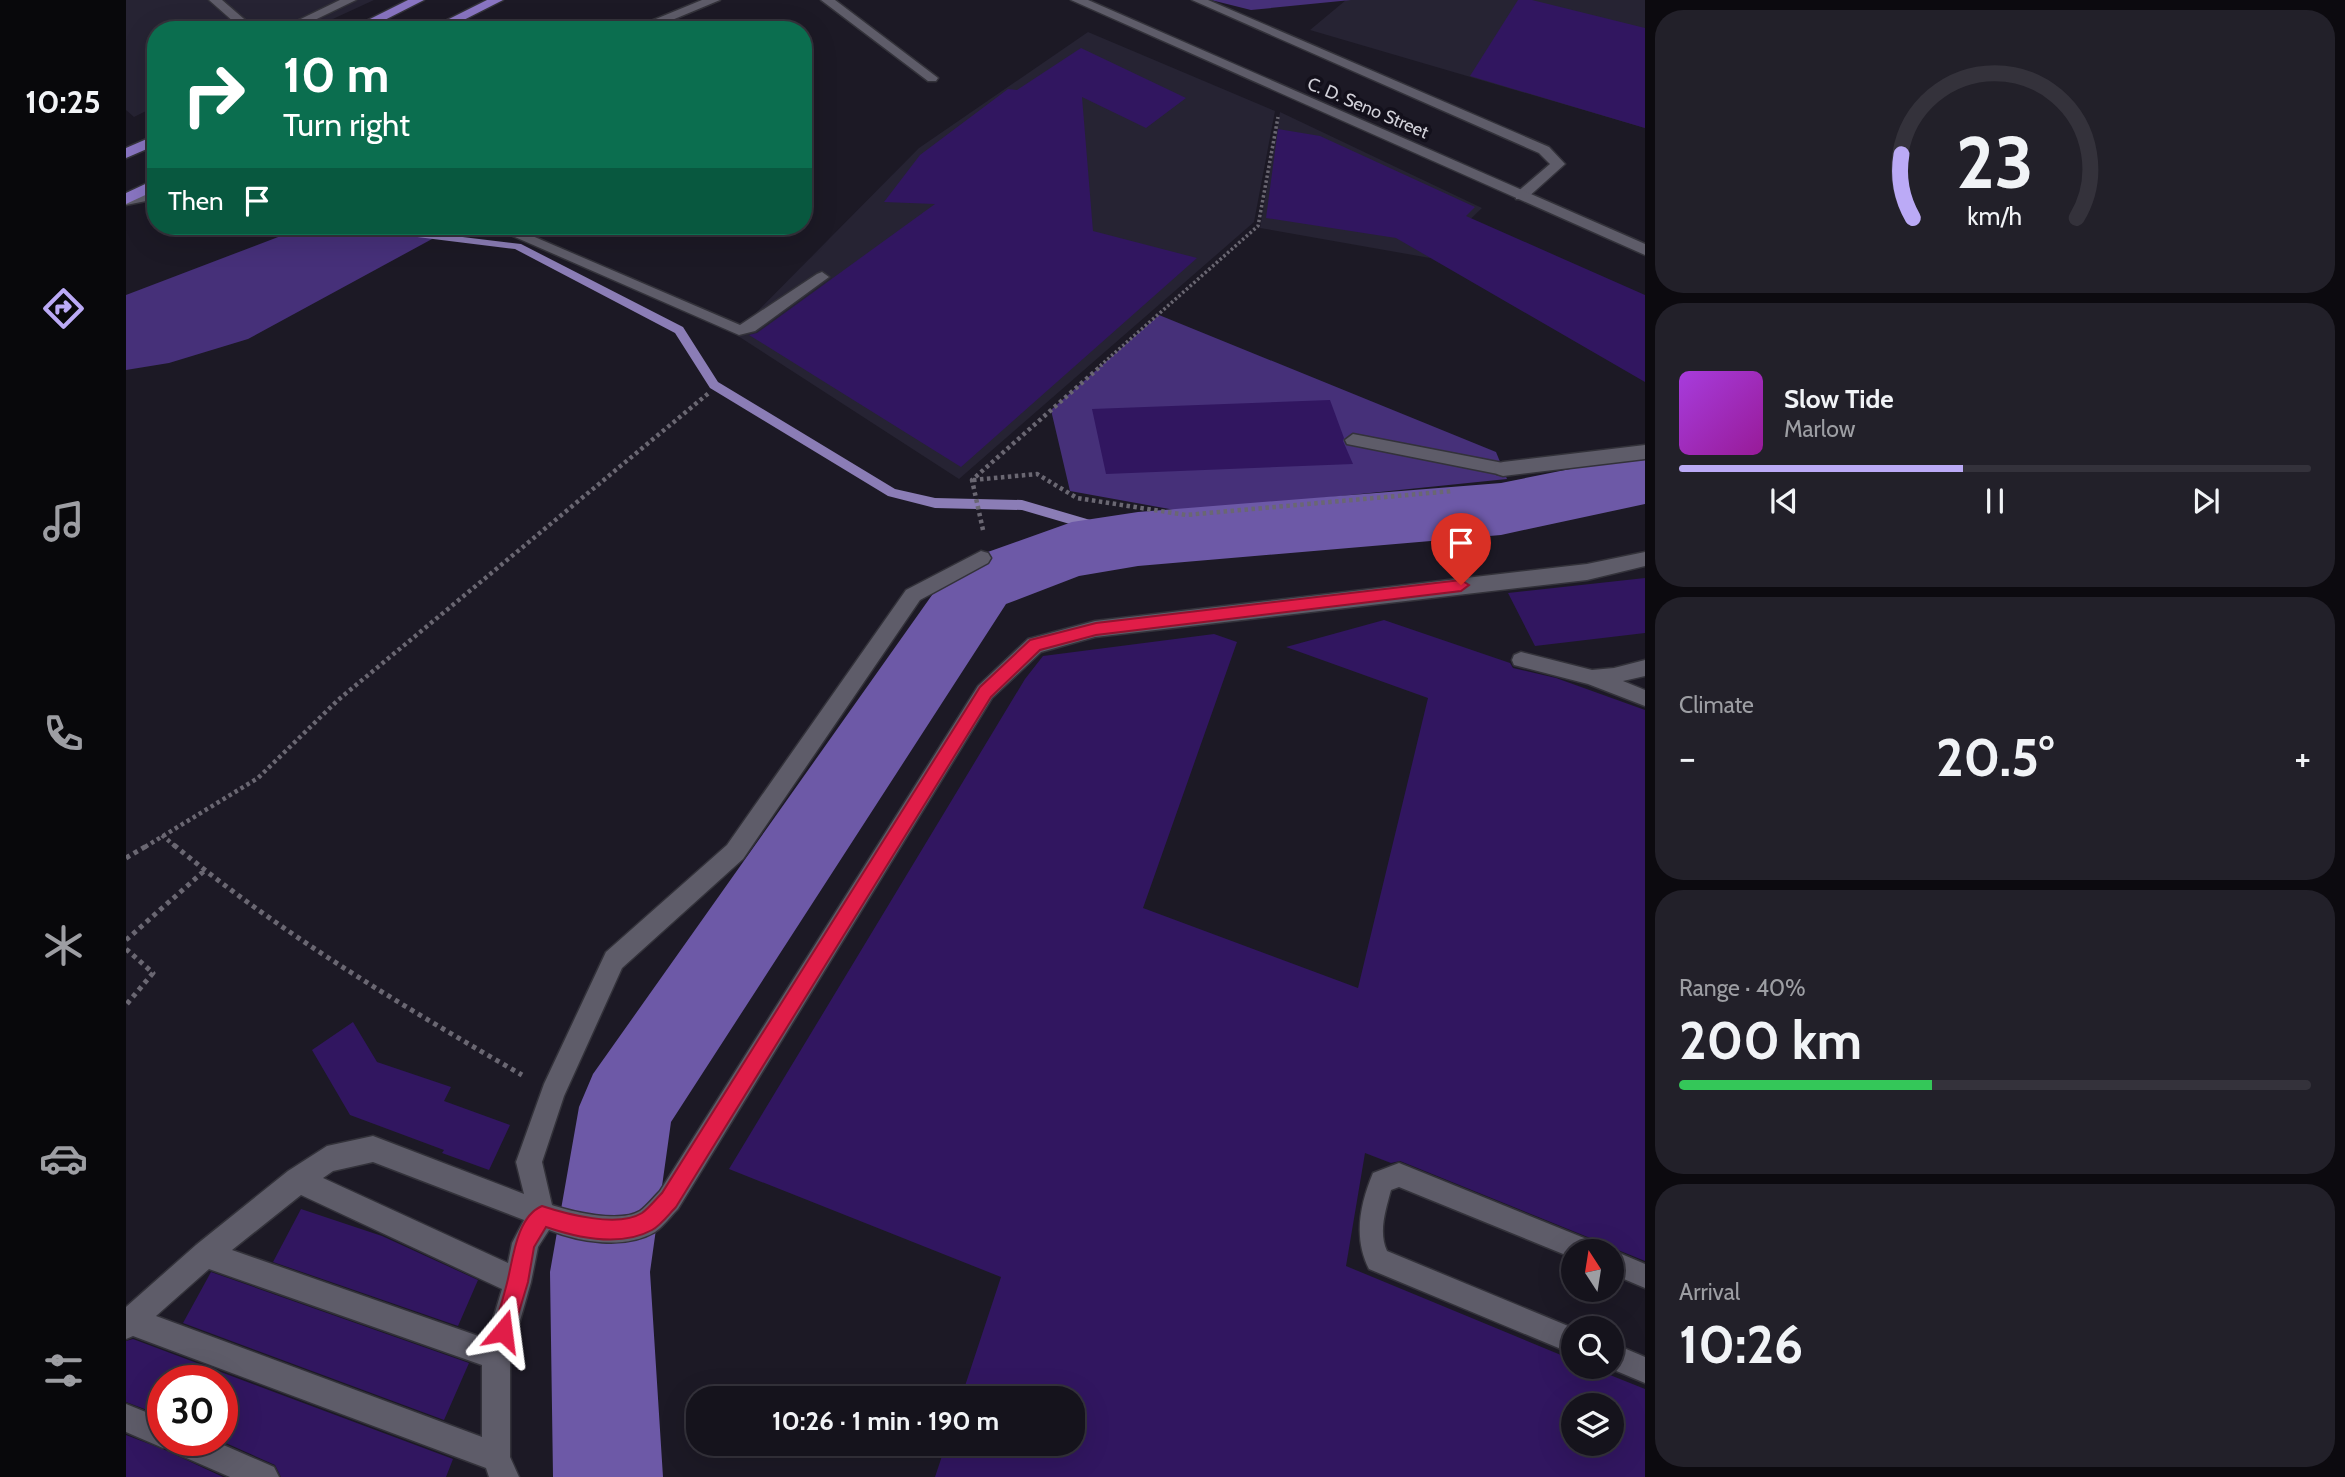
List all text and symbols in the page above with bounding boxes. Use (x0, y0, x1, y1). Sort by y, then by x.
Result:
text: 10 m (283, 45, 389, 104)
icon: right (168, 49, 259, 140)
street label: C. D. Seno Street (1304, 73, 1432, 143)
text: 10:25 (25, 82, 101, 121)
text: Turn right (283, 105, 410, 144)
text: 23 (1956, 118, 2034, 206)
icon: arrive (238, 182, 276, 220)
text: Then (168, 185, 224, 217)
text: km/h (1968, 201, 2022, 231)
icon: directions (39, 284, 88, 333)
text: Slow Tide (1784, 383, 1894, 415)
text: Marlow (1784, 415, 1855, 443)
icon: previous (1765, 482, 1803, 520)
icon: pause (1976, 482, 2014, 520)
icon: next (2187, 482, 2225, 520)
icon: music (39, 497, 88, 546)
pin (1431, 513, 1491, 585)
icon: arrive (1442, 524, 1480, 562)
text: Climate (1679, 691, 1754, 719)
icon: phone (39, 709, 88, 758)
text: 20.5° (1936, 726, 2054, 789)
text: − (1679, 734, 1696, 781)
text: + (2294, 734, 2311, 781)
icon: climate (39, 921, 88, 970)
text: Range · 40% (1679, 974, 1806, 1002)
text: 200 km (1679, 1009, 1862, 1072)
icon: car (39, 1134, 88, 1183)
north arrow (1561, 1239, 1624, 1302)
map controls (1561, 1239, 1624, 1456)
text: Arrival (1679, 1278, 1740, 1306)
position arrow (466, 1294, 540, 1368)
text: 10:26 (1679, 1313, 1803, 1376)
button: search (1561, 1316, 1624, 1379)
icon: filters (39, 1346, 88, 1395)
speed limit sign: 30 (147, 1365, 238, 1456)
button: layers (1561, 1393, 1624, 1456)
text: 10:26 · 1 min · 190 m (772, 1405, 999, 1437)

